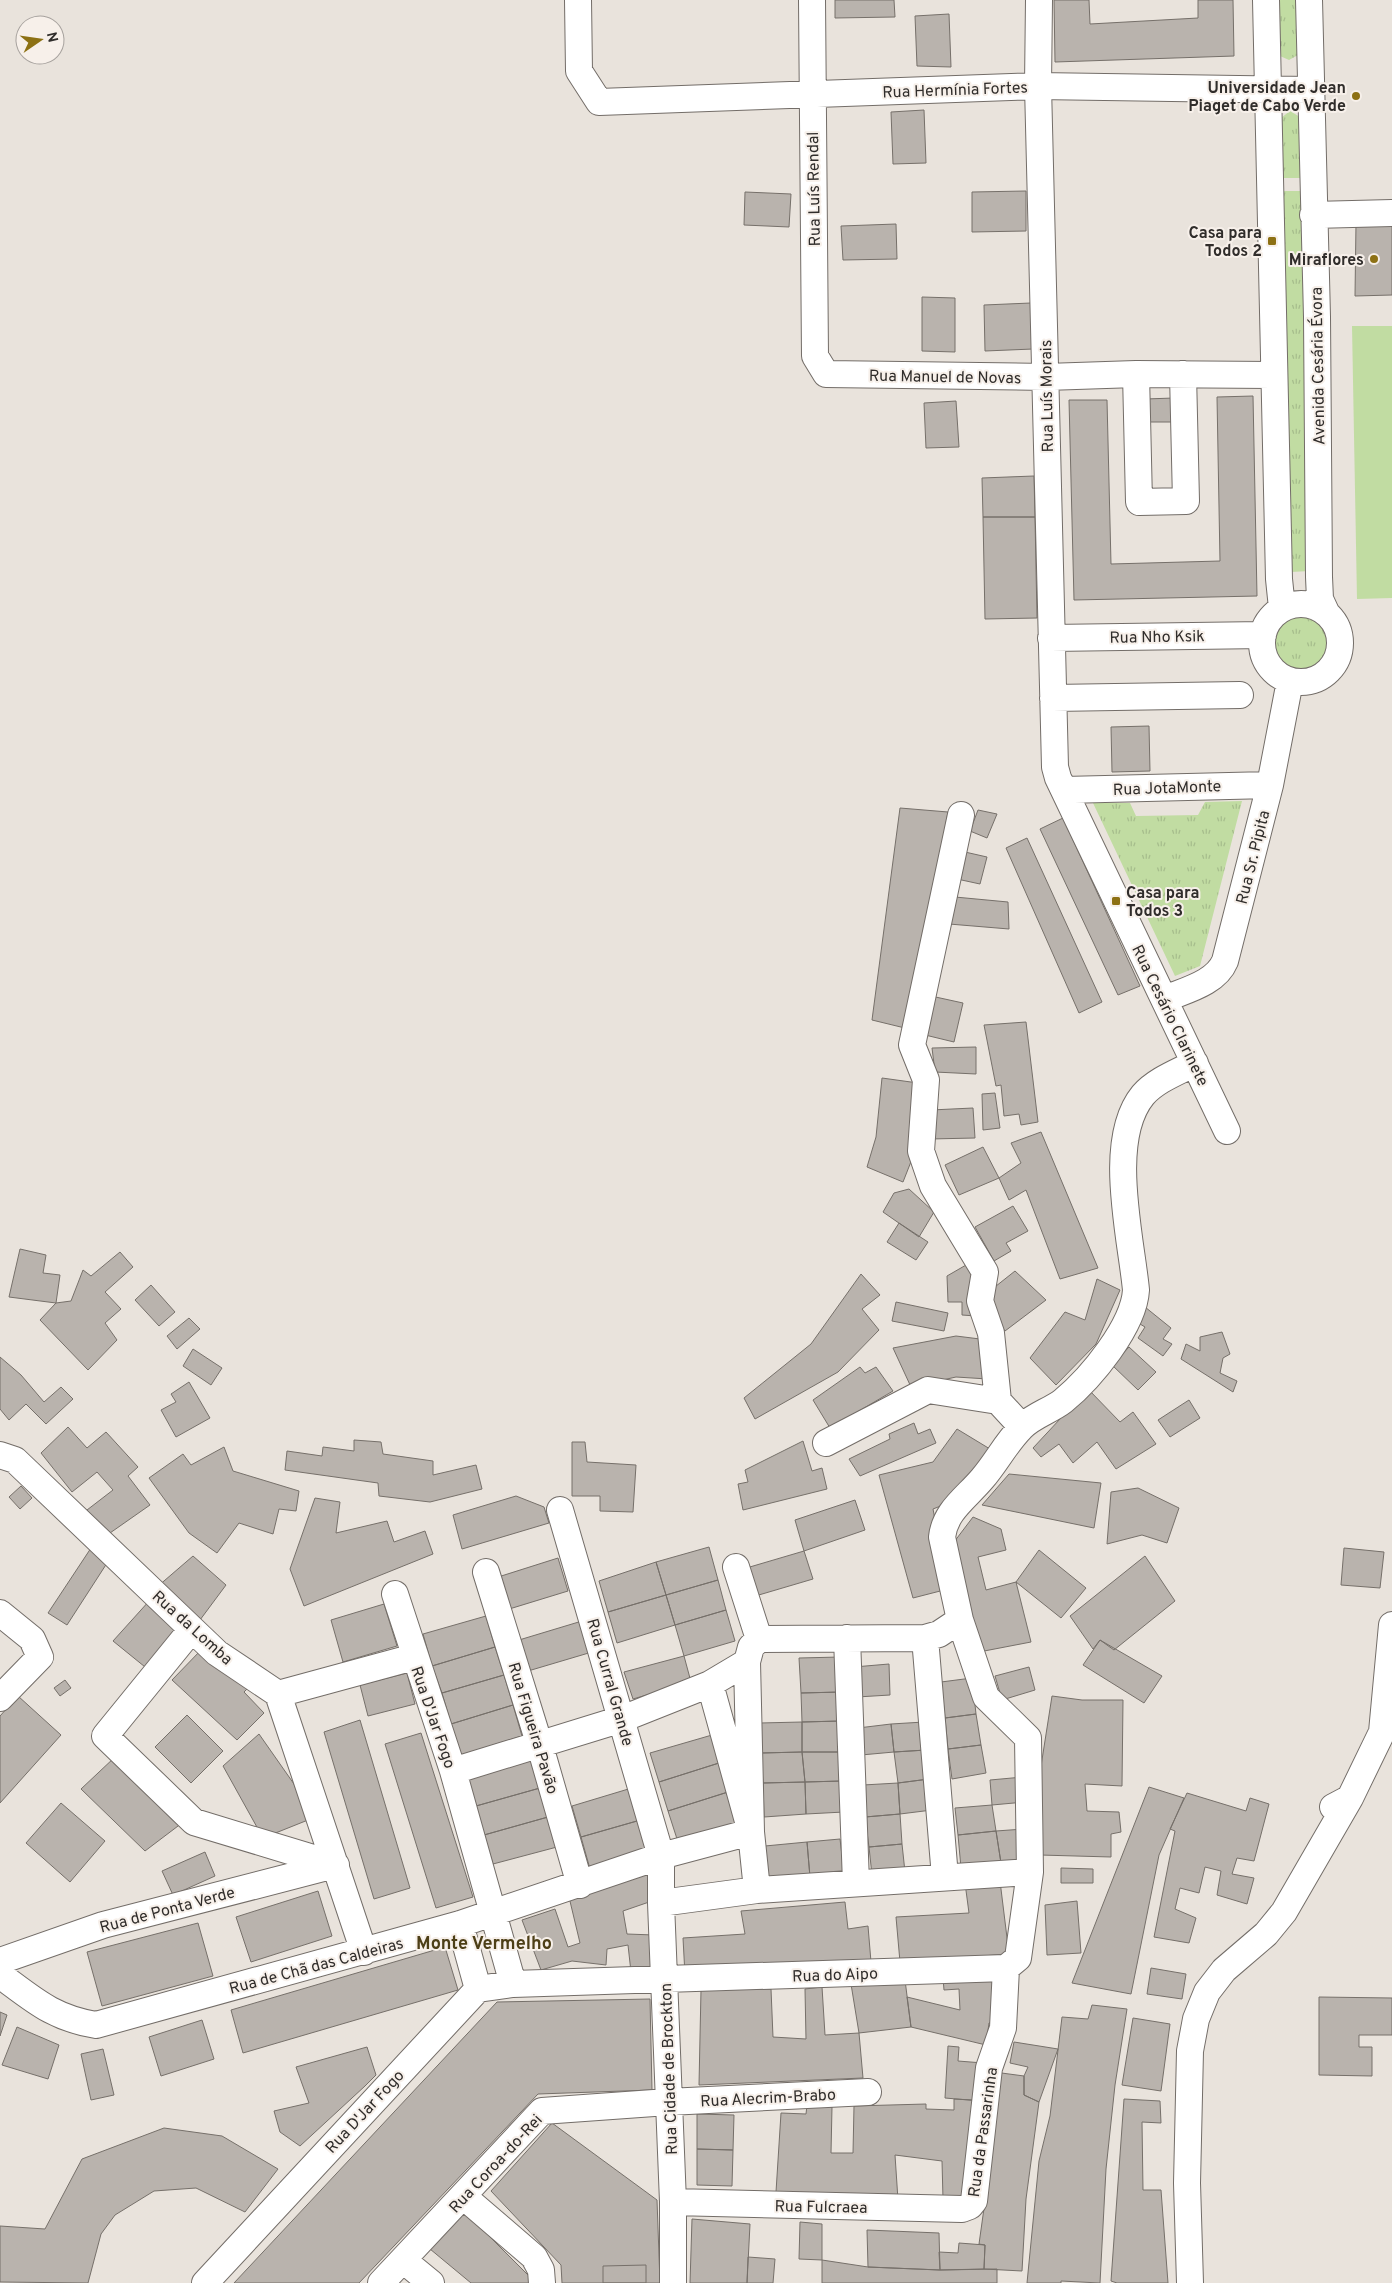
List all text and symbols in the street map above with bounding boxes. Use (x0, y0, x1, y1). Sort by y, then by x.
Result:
north arrow (15, 15, 65, 65)
text: N (42, 31, 61, 44)
street label: Rua Hermínia Fortes (882, 78, 1028, 104)
place label: Universidade Jean Piaget de Cabo Verde (1188, 79, 1346, 117)
marker: Universidade Jean Piaget de Cabo Verde (1350, 90, 1362, 102)
street label: Rua Luís Rendal (804, 131, 826, 247)
place label: Casa para Todos 2 (1189, 224, 1262, 262)
marker: Casa para Todos 2 (1266, 235, 1278, 247)
place label: Miraflores (1289, 251, 1364, 271)
marker: Miraflores (1368, 253, 1380, 265)
street label: Avenida Cesária Évora (1306, 287, 1330, 445)
street label: Rua Luís Morais (1037, 339, 1059, 452)
street label: Rua Manuel de Novas (869, 367, 1021, 389)
street label: Rua Nho Ksik (1109, 627, 1205, 649)
street label: Rua JotaMonte (1112, 777, 1222, 801)
street label: Rua Sr. Pipita (1233, 809, 1275, 906)
place label: Casa para Todos 3 (1126, 884, 1200, 922)
marker: Casa para Todos 3 (1110, 895, 1122, 907)
street label: Rua Cesário Clarinete (1126, 942, 1212, 1090)
street label: Rua da Lomba (147, 1587, 236, 1670)
street label: Rua Curral Grande (581, 1616, 637, 1749)
street label: Rua Figueira Pavão (503, 1660, 562, 1797)
street label: Rua D'Jar Fogo (405, 1664, 459, 1771)
street label: Rua de Ponta Verde (98, 1883, 237, 1939)
district label: Monte Vermelho (416, 1933, 552, 1956)
street label: Rua de Chã das Caldeiras (227, 1934, 406, 2000)
street label: Rua do Aipo (792, 1965, 878, 1987)
street label: Rua Cidade de Brockton (657, 1983, 683, 2155)
street label: Rua D'Jar Fogo (322, 2066, 409, 2158)
street label: Rua da Passarinha (965, 2066, 1003, 2199)
street label: Rua Alecrim-Brabo (700, 2085, 837, 2113)
street label: Rua Coroa-do-Rei (445, 2111, 547, 2218)
street label: Rua Fulcraea (774, 2197, 868, 2219)

